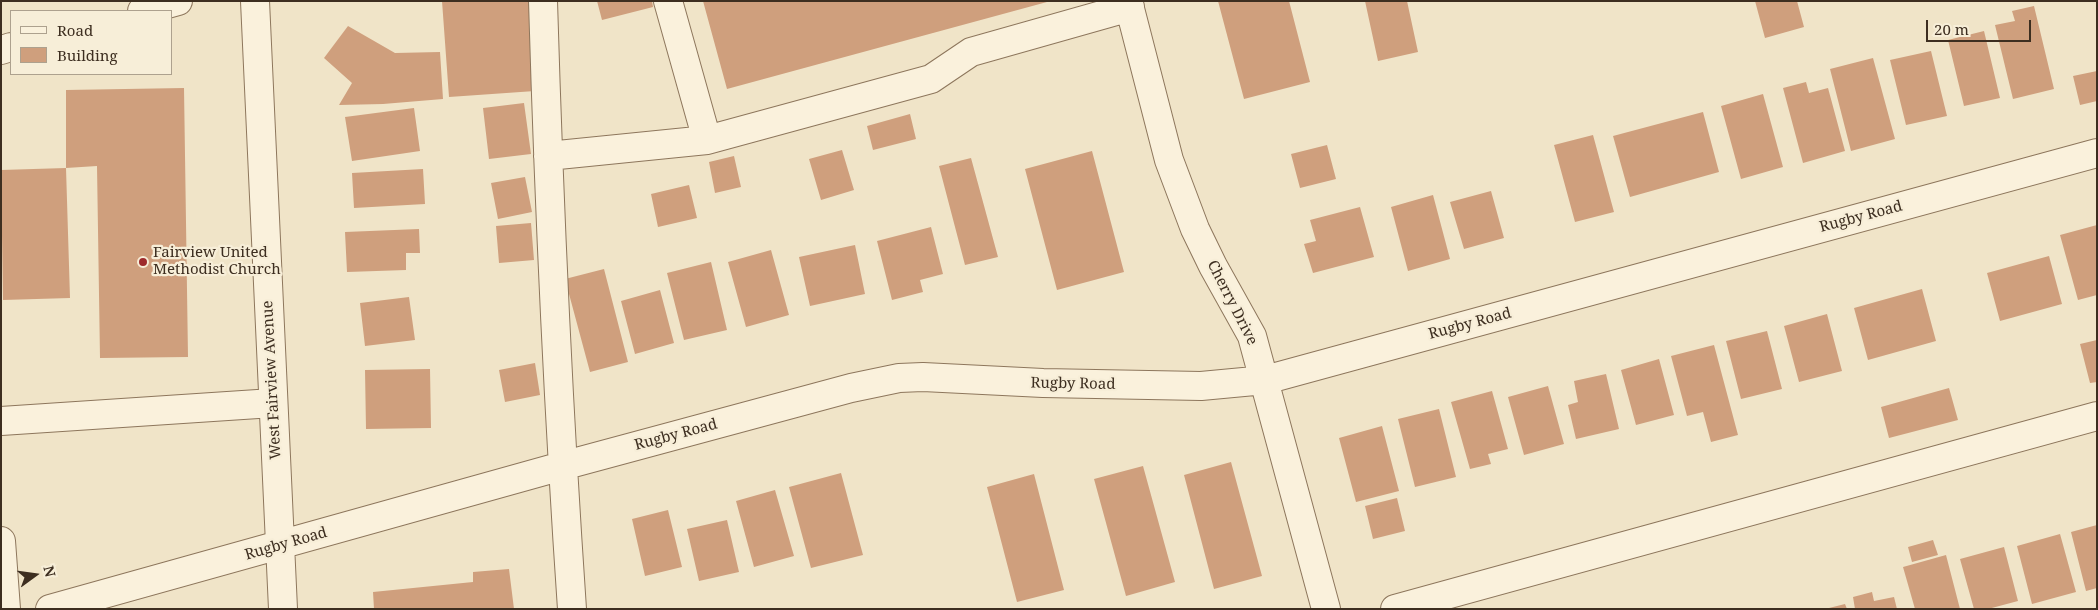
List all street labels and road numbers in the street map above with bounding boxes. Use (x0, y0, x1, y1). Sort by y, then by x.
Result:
street label: Rugby Road (1818, 197, 1904, 237)
street label: Cherry Drive (1203, 258, 1261, 348)
street label: West Fairview Avenue (259, 300, 285, 460)
street label: Rugby Road (1427, 304, 1513, 344)
street label: Rugby Road (1030, 374, 1116, 394)
street label: Rugby Road (633, 415, 719, 455)
street label: Rugby Road (243, 524, 329, 564)

